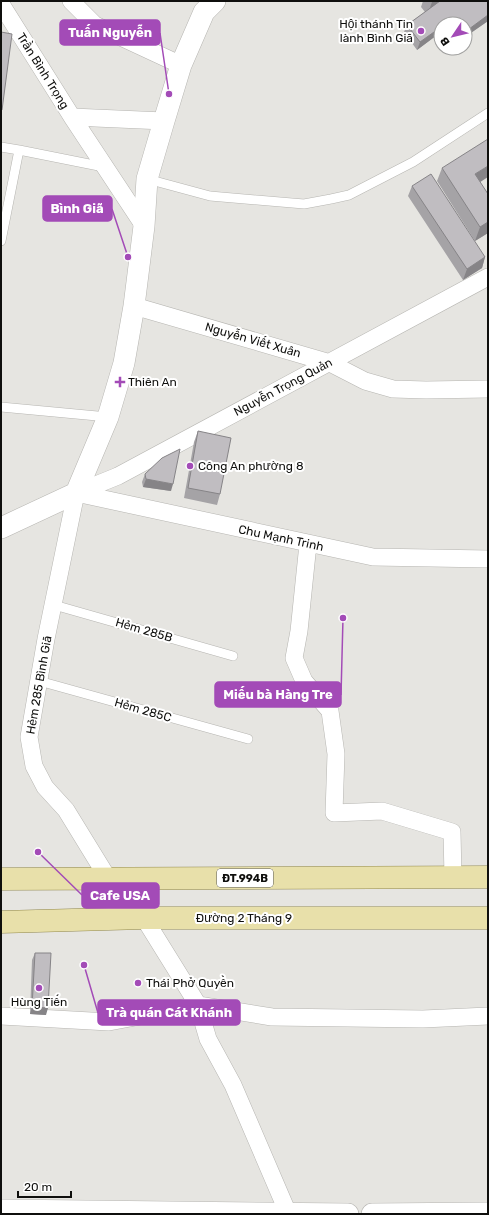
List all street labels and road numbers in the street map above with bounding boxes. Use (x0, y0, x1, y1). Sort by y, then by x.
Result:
street label: Trần Bình Trọng (14, 30, 72, 112)
street label: Nguyễn Viết Xuân (203, 319, 303, 360)
street label: Nguyễn Trọng Quản (231, 355, 335, 419)
street label: Chu Mạnh Trinh (237, 522, 325, 554)
street label: Hẻm 285B (114, 615, 174, 645)
street label: Hẻm 285 Bình Giã (23, 635, 55, 735)
street label: Hẻm 285C (113, 695, 173, 725)
road number: ĐT.994B (217, 869, 273, 887)
street label: Đường 2 Tháng 9 (196, 911, 292, 925)

